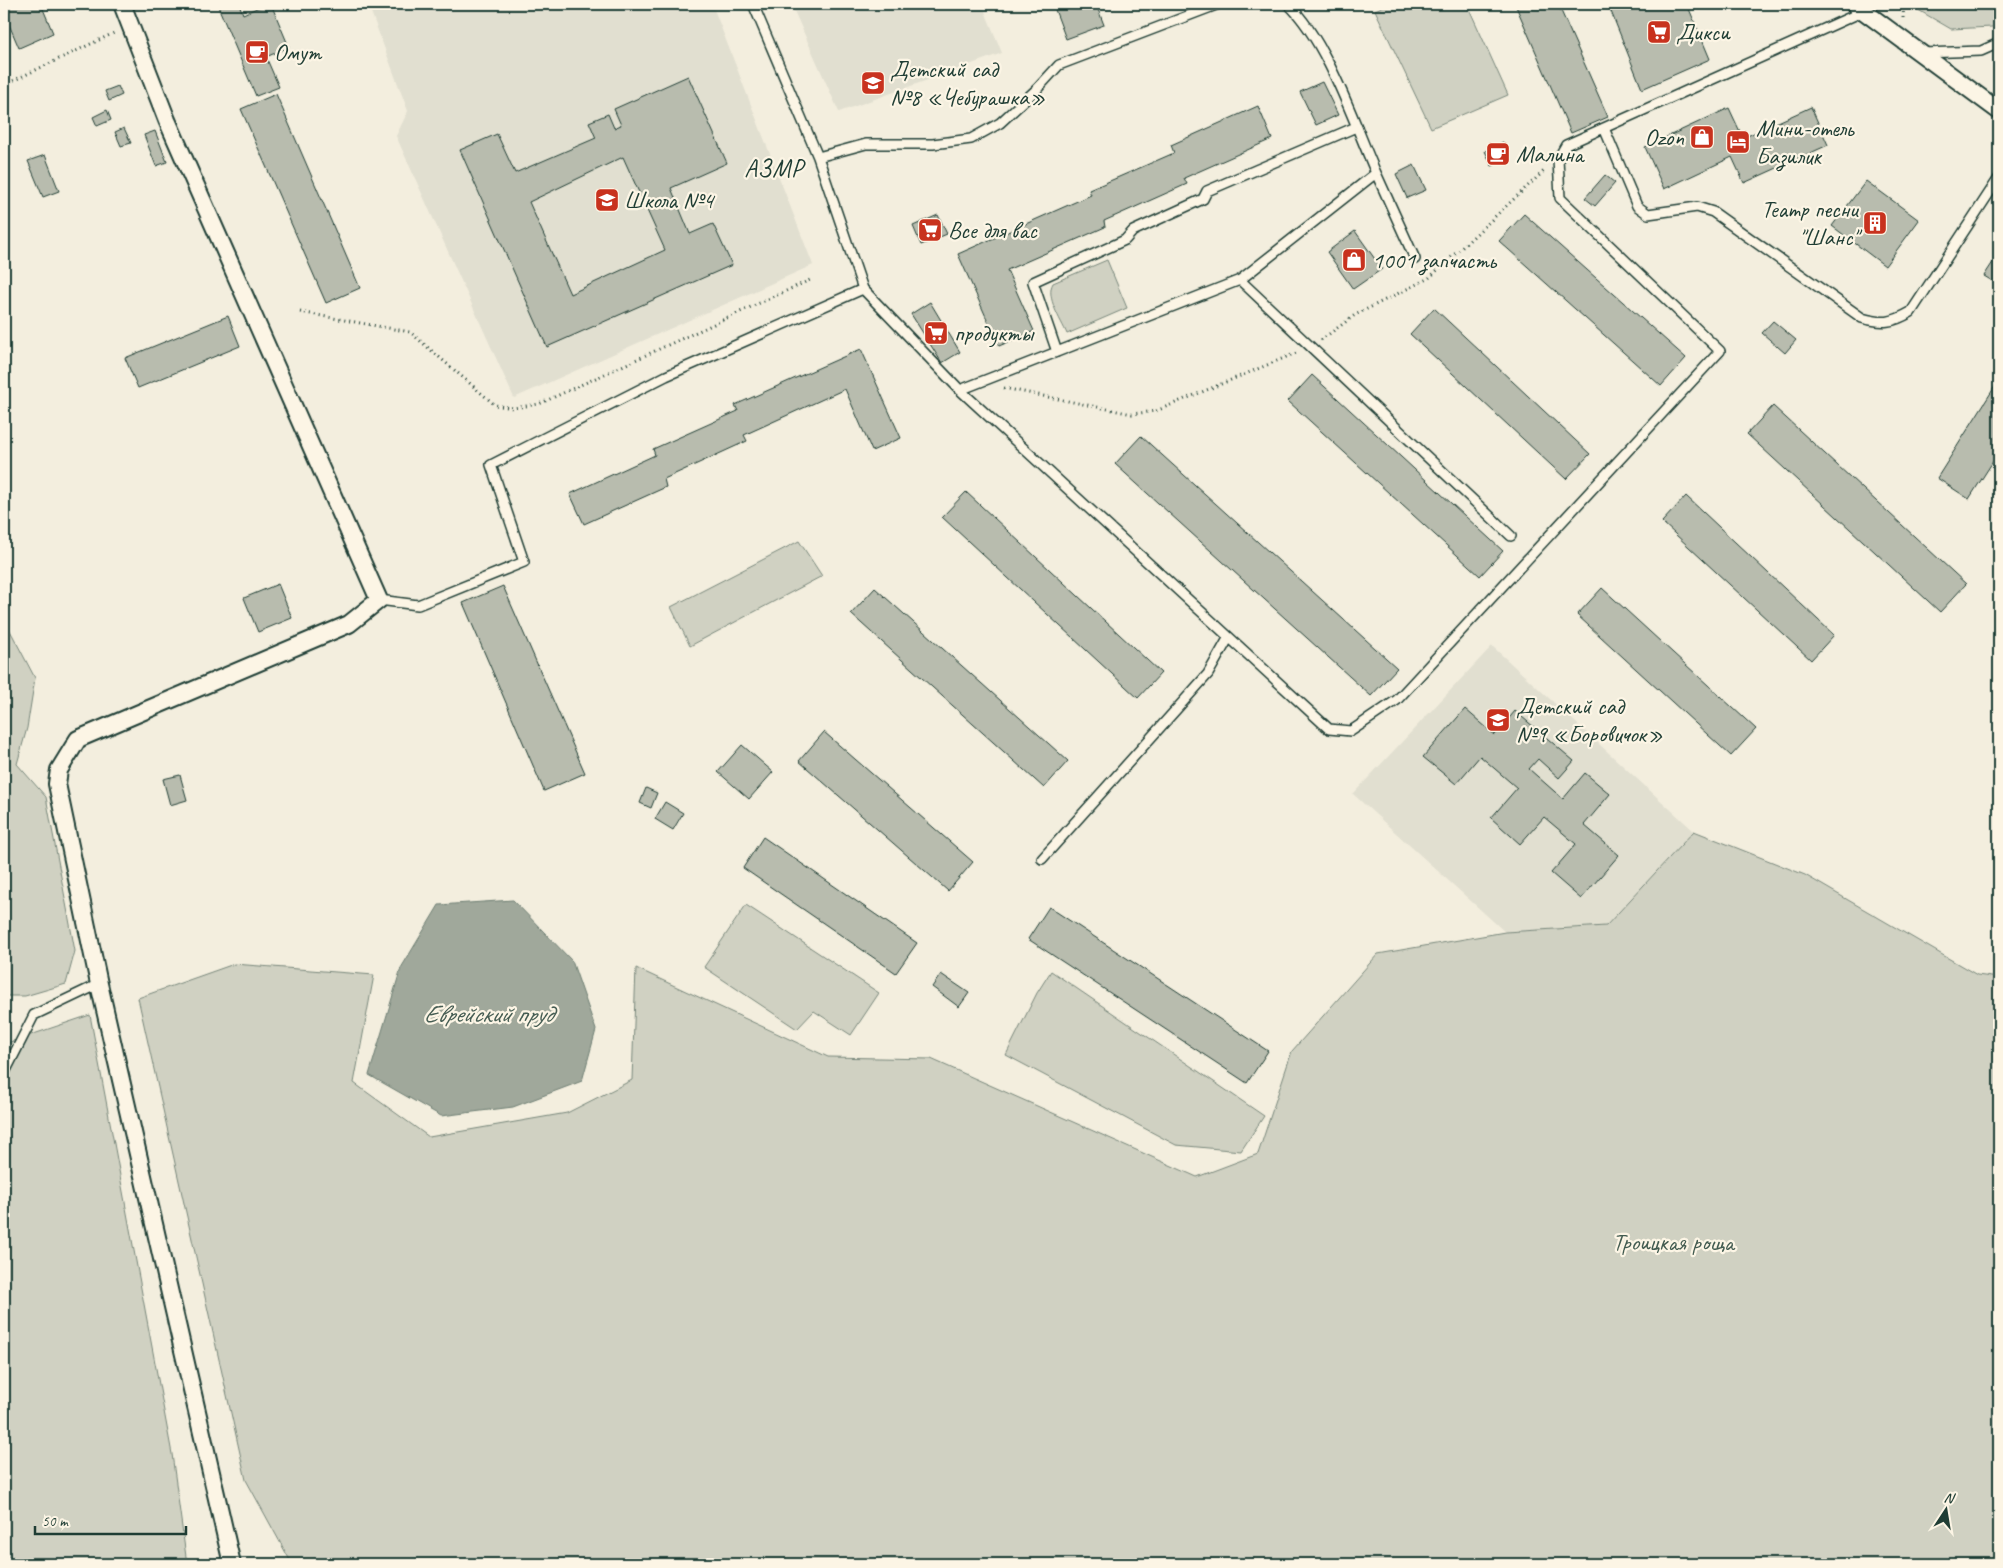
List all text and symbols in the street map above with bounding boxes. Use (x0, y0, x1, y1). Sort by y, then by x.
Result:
place label: Дикси (1676, 17, 1731, 47)
supermarket icon: Дикси (1646, 19, 1672, 45)
place label: Омут (274, 37, 323, 67)
cafe icon: Омут (244, 39, 270, 65)
place label: Детский сад №8 «Чебурашка» (890, 54, 1045, 112)
school or university icon: Детский сад №8 «Чебурашка» (860, 70, 886, 96)
place label: Мини-отель Базилик (1756, 113, 1855, 172)
place label: Ozon (1645, 122, 1684, 152)
shop icon: Ozon (1689, 124, 1715, 150)
hotel icon: Мини-отель Базилик (1725, 129, 1751, 155)
place label: Малина (1516, 139, 1585, 169)
cafe icon: Малина (1485, 141, 1511, 167)
district label: АЗМР (744, 153, 806, 185)
place label: Школа №4 (624, 185, 716, 215)
school or university icon: Школа №4 (594, 187, 620, 213)
place label: Театр песни "Шанс" (1761, 194, 1863, 252)
building icon: Театр песни "Шанс" (1862, 210, 1888, 236)
place label: Все для вас (948, 215, 1038, 245)
supermarket icon: Все для вас (917, 217, 943, 243)
place label: 1001 запчасть (1372, 245, 1498, 276)
shop icon: 1001 запчасть (1341, 247, 1367, 273)
place label: продукты (954, 318, 1035, 348)
supermarket icon: продукты (923, 320, 949, 346)
place label: Детский сад №9 «Боровичок» (1516, 691, 1663, 749)
school or university icon: Детский сад №9 «Боровичок» (1485, 707, 1511, 733)
water label: Еврейский пруд (424, 998, 558, 1030)
park label: Троицкая роща (1613, 1227, 1736, 1257)
north arrow (1920, 1486, 1970, 1536)
text: N (1943, 1489, 1957, 1507)
scale bar (35, 1503, 186, 1535)
text: 50 m (42, 1512, 69, 1531)

